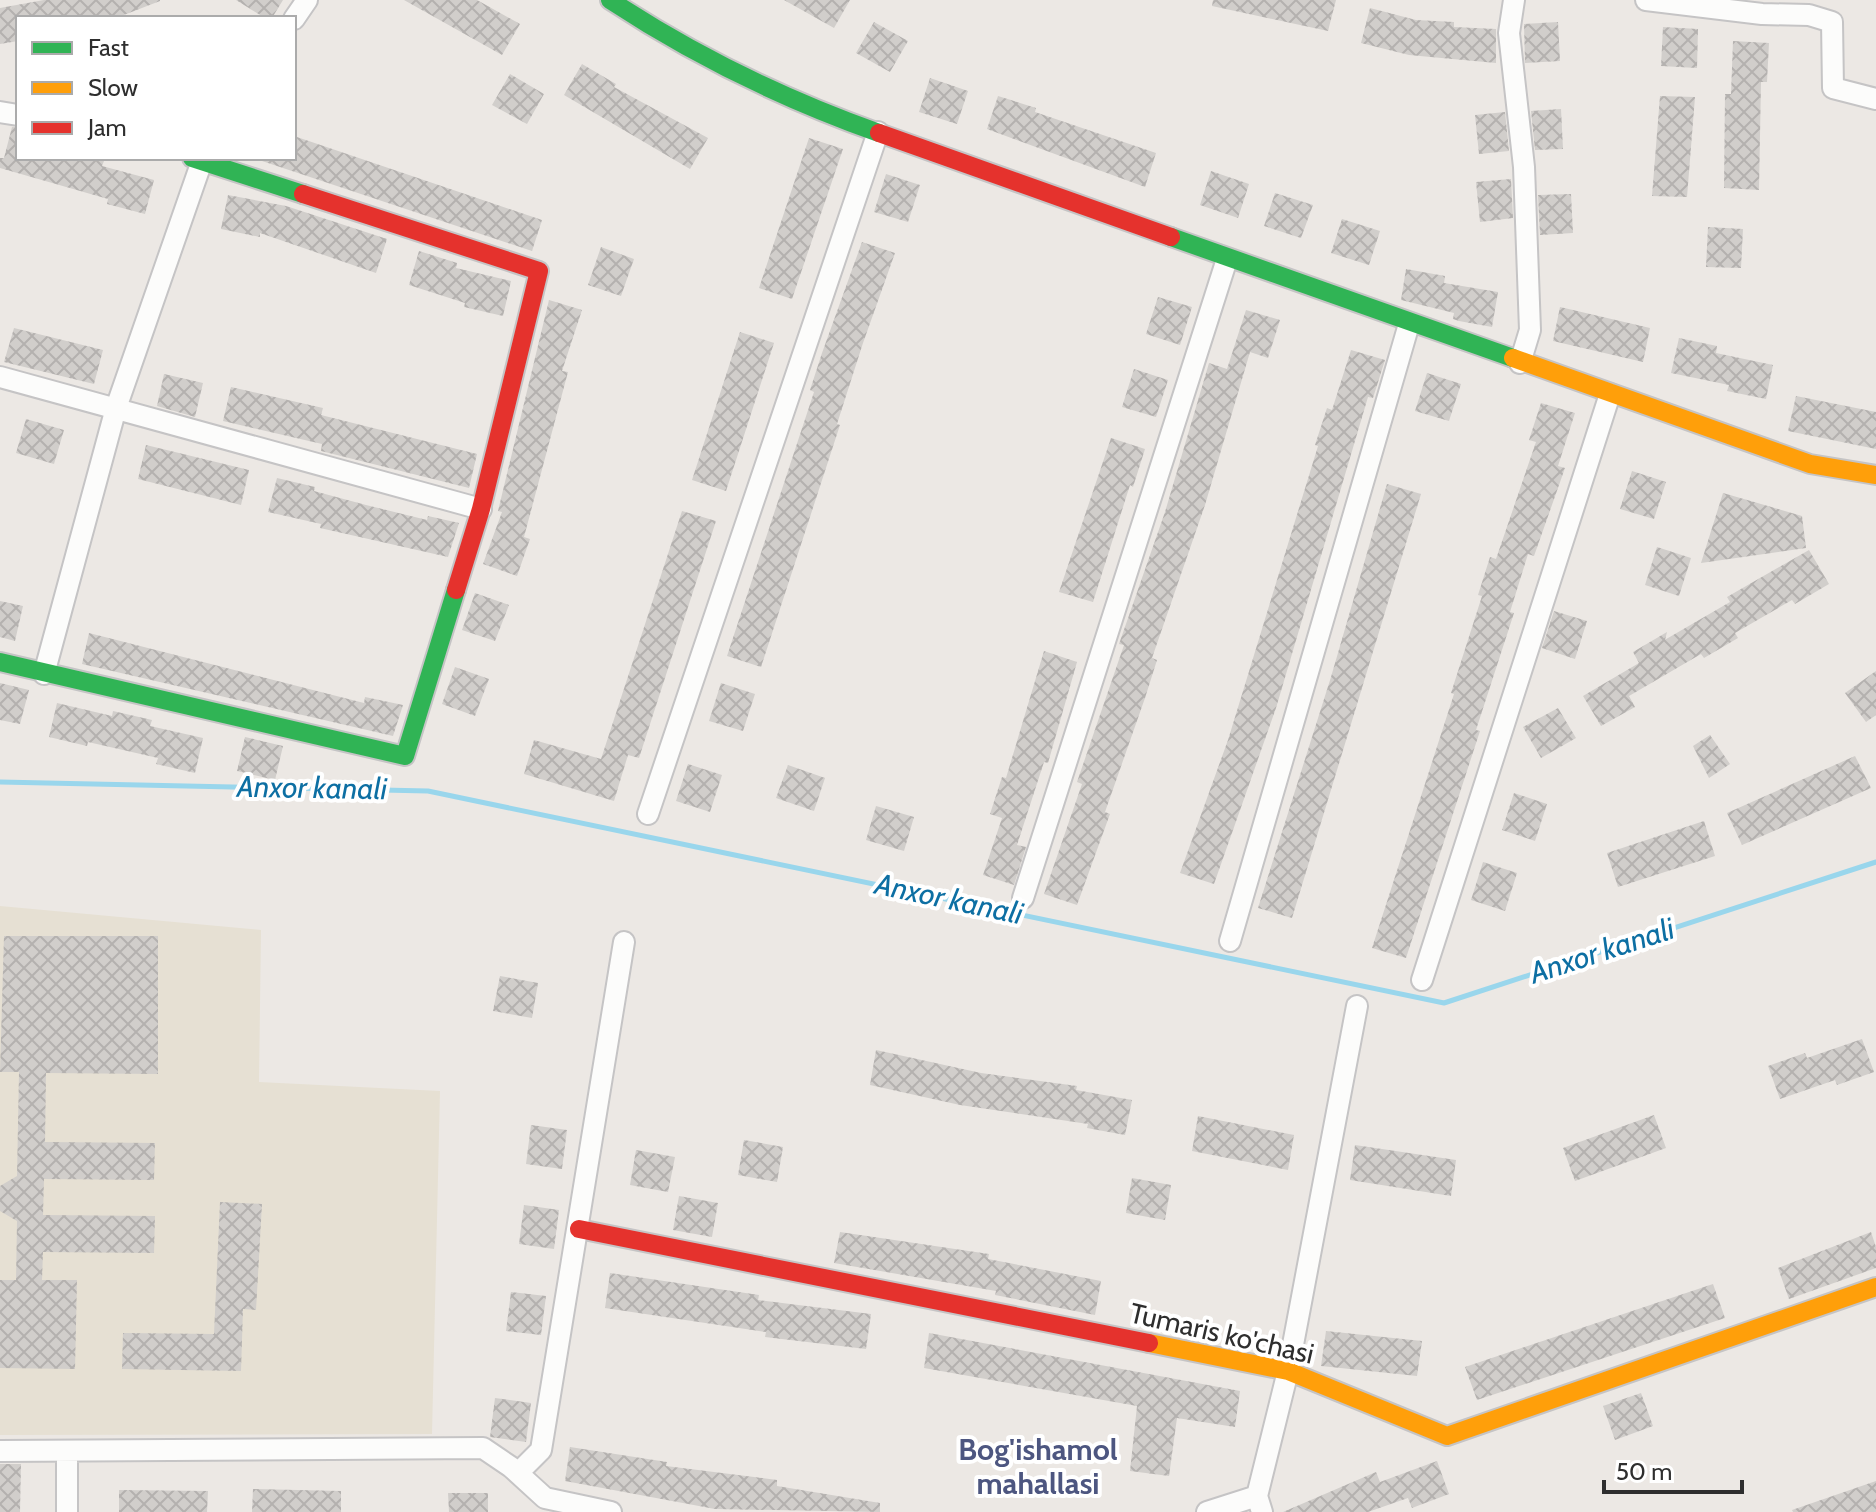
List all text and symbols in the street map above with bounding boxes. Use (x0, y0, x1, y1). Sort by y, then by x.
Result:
legend (16, 16, 296, 160)
text: Fast (88, 33, 129, 62)
text: Slow (88, 73, 138, 102)
text: Jam (87, 113, 126, 142)
water label: Anxor kanali (235, 768, 388, 807)
water label: Anxor kanali (870, 864, 1027, 932)
water label: Anxor kanali (1523, 910, 1679, 992)
street label: Tumaris ko'chasi (1127, 1295, 1317, 1371)
district label: Bog'ishamol mahallasi (958, 1431, 1118, 1502)
scale bar (1604, 1444, 1742, 1494)
text: 50 m (1616, 1457, 1672, 1486)

